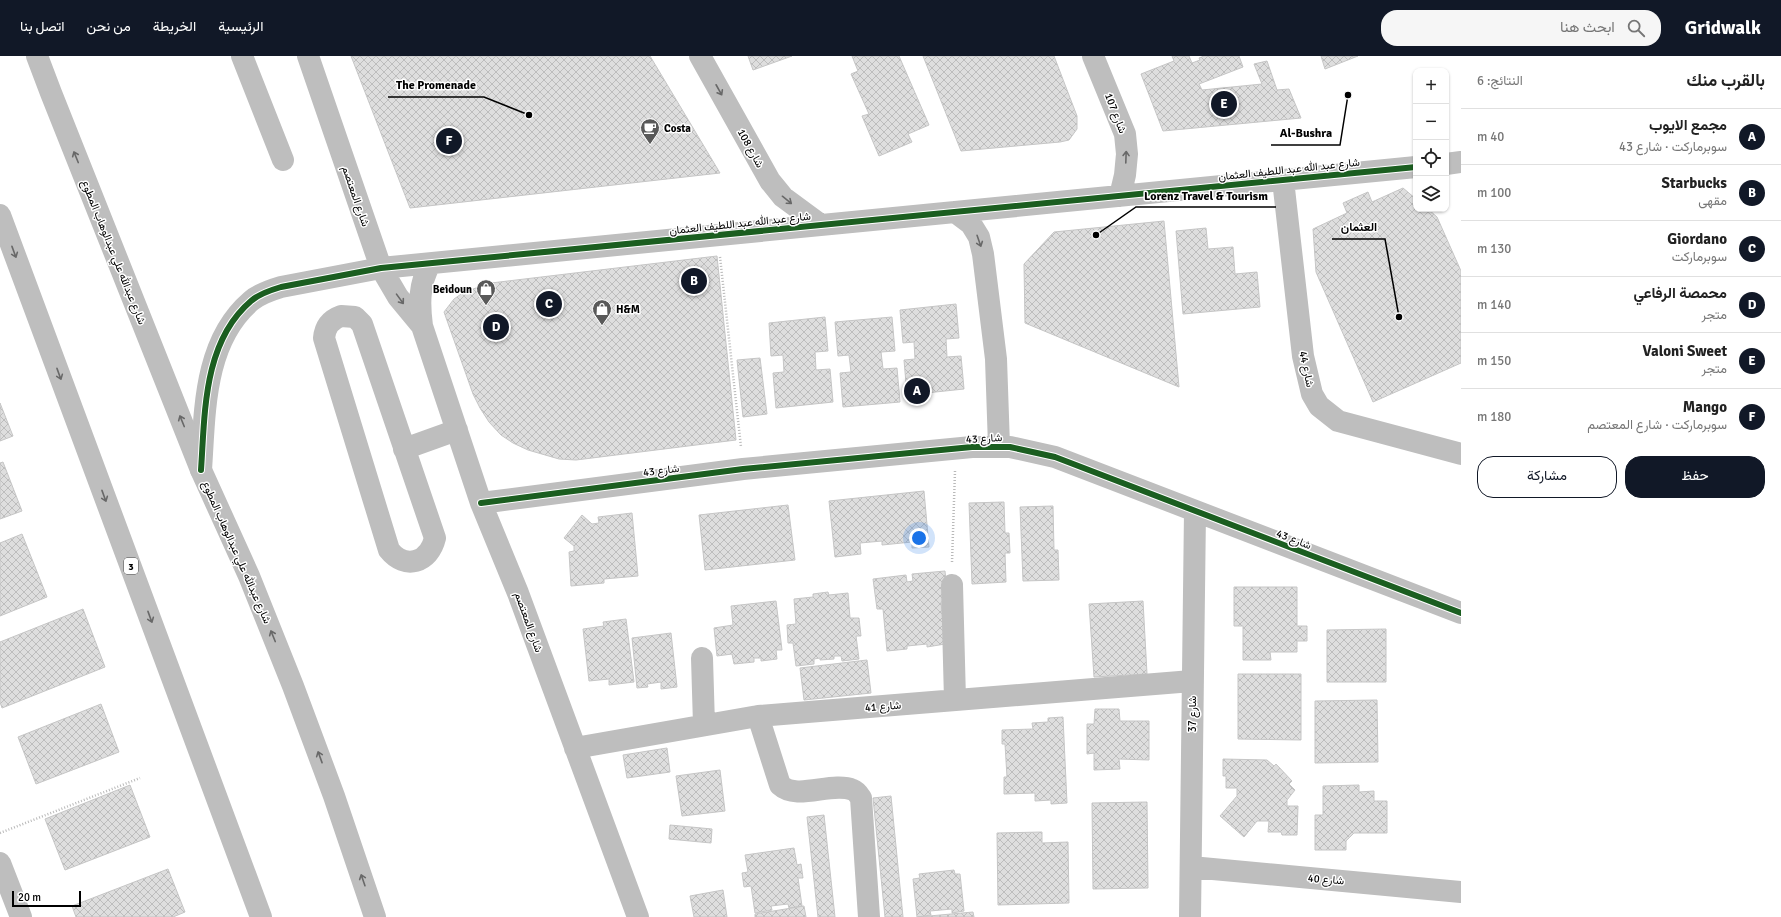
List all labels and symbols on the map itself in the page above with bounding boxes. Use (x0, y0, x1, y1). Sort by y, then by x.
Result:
callout: The Promenade (388, 73, 484, 97)
text: The Promenade (396, 78, 476, 93)
one-way arrow (715, 84, 723, 96)
pin: E (1211, 89, 1237, 119)
street label: شارع 107 (1101, 91, 1129, 136)
cafe icon: Costa (639, 117, 661, 145)
callout: Al-Bushra (1271, 121, 1340, 145)
place label: Costa (664, 122, 691, 135)
pin: F (436, 126, 462, 156)
text: Al-Bushra (1280, 126, 1332, 141)
street label: شارع 108 (734, 127, 767, 171)
one-way arrow (1123, 151, 1130, 164)
one-way arrow (72, 152, 79, 164)
street label: شارع عبد الله عبد اللطيف العثمان (1218, 156, 1361, 184)
street label: شارع المعتصم (338, 164, 372, 229)
street label: شارع عبدالله علي عبدالوهاب المطوع (76, 178, 149, 328)
callout: Lorenz Travel & Tourism (1136, 183, 1276, 207)
text: Lorenz Travel & Tourism (1144, 189, 1268, 204)
one-way arrow (782, 195, 792, 204)
street label: شارع عبد الله عبد اللطيف العثمان (669, 210, 812, 238)
callout: العثمان (1332, 215, 1385, 239)
text: العثمان (1341, 220, 1377, 235)
one-way arrow (976, 235, 984, 247)
one-way arrow (10, 245, 18, 257)
pin: B (681, 266, 707, 296)
shop icon: Beidoun (475, 278, 497, 306)
place label: Beidoun (433, 283, 472, 296)
pin: C (536, 289, 562, 319)
one-way arrow (395, 293, 404, 304)
shop icon: H&M (591, 298, 613, 326)
place label: H&M (616, 303, 640, 316)
pin: D (483, 312, 509, 342)
street label: شارع 44 (1295, 350, 1317, 389)
one-way arrow (55, 367, 63, 379)
pin: A (904, 376, 930, 406)
one-way arrow (177, 415, 185, 427)
street label: شارع 43 (965, 431, 1003, 447)
street label: شارع 43 (642, 462, 680, 480)
street label: شارع عبدالله علي عبدالوهاب المطوع (196, 479, 274, 627)
one-way arrow (101, 489, 109, 501)
street label: شارع 43 (1274, 527, 1313, 553)
your location (909, 528, 929, 548)
road number: 3 (124, 558, 138, 574)
street label: شارع المعتصم (511, 590, 546, 655)
one-way arrow (146, 611, 154, 623)
one-way arrow (269, 630, 277, 642)
street label: شارع 37 (1186, 695, 1200, 732)
street label: شارع 41 (864, 698, 902, 716)
one-way arrow (315, 752, 323, 764)
street label: شارع 40 (1307, 871, 1345, 889)
one-way arrow (358, 874, 366, 886)
scale bar (12, 889, 81, 908)

